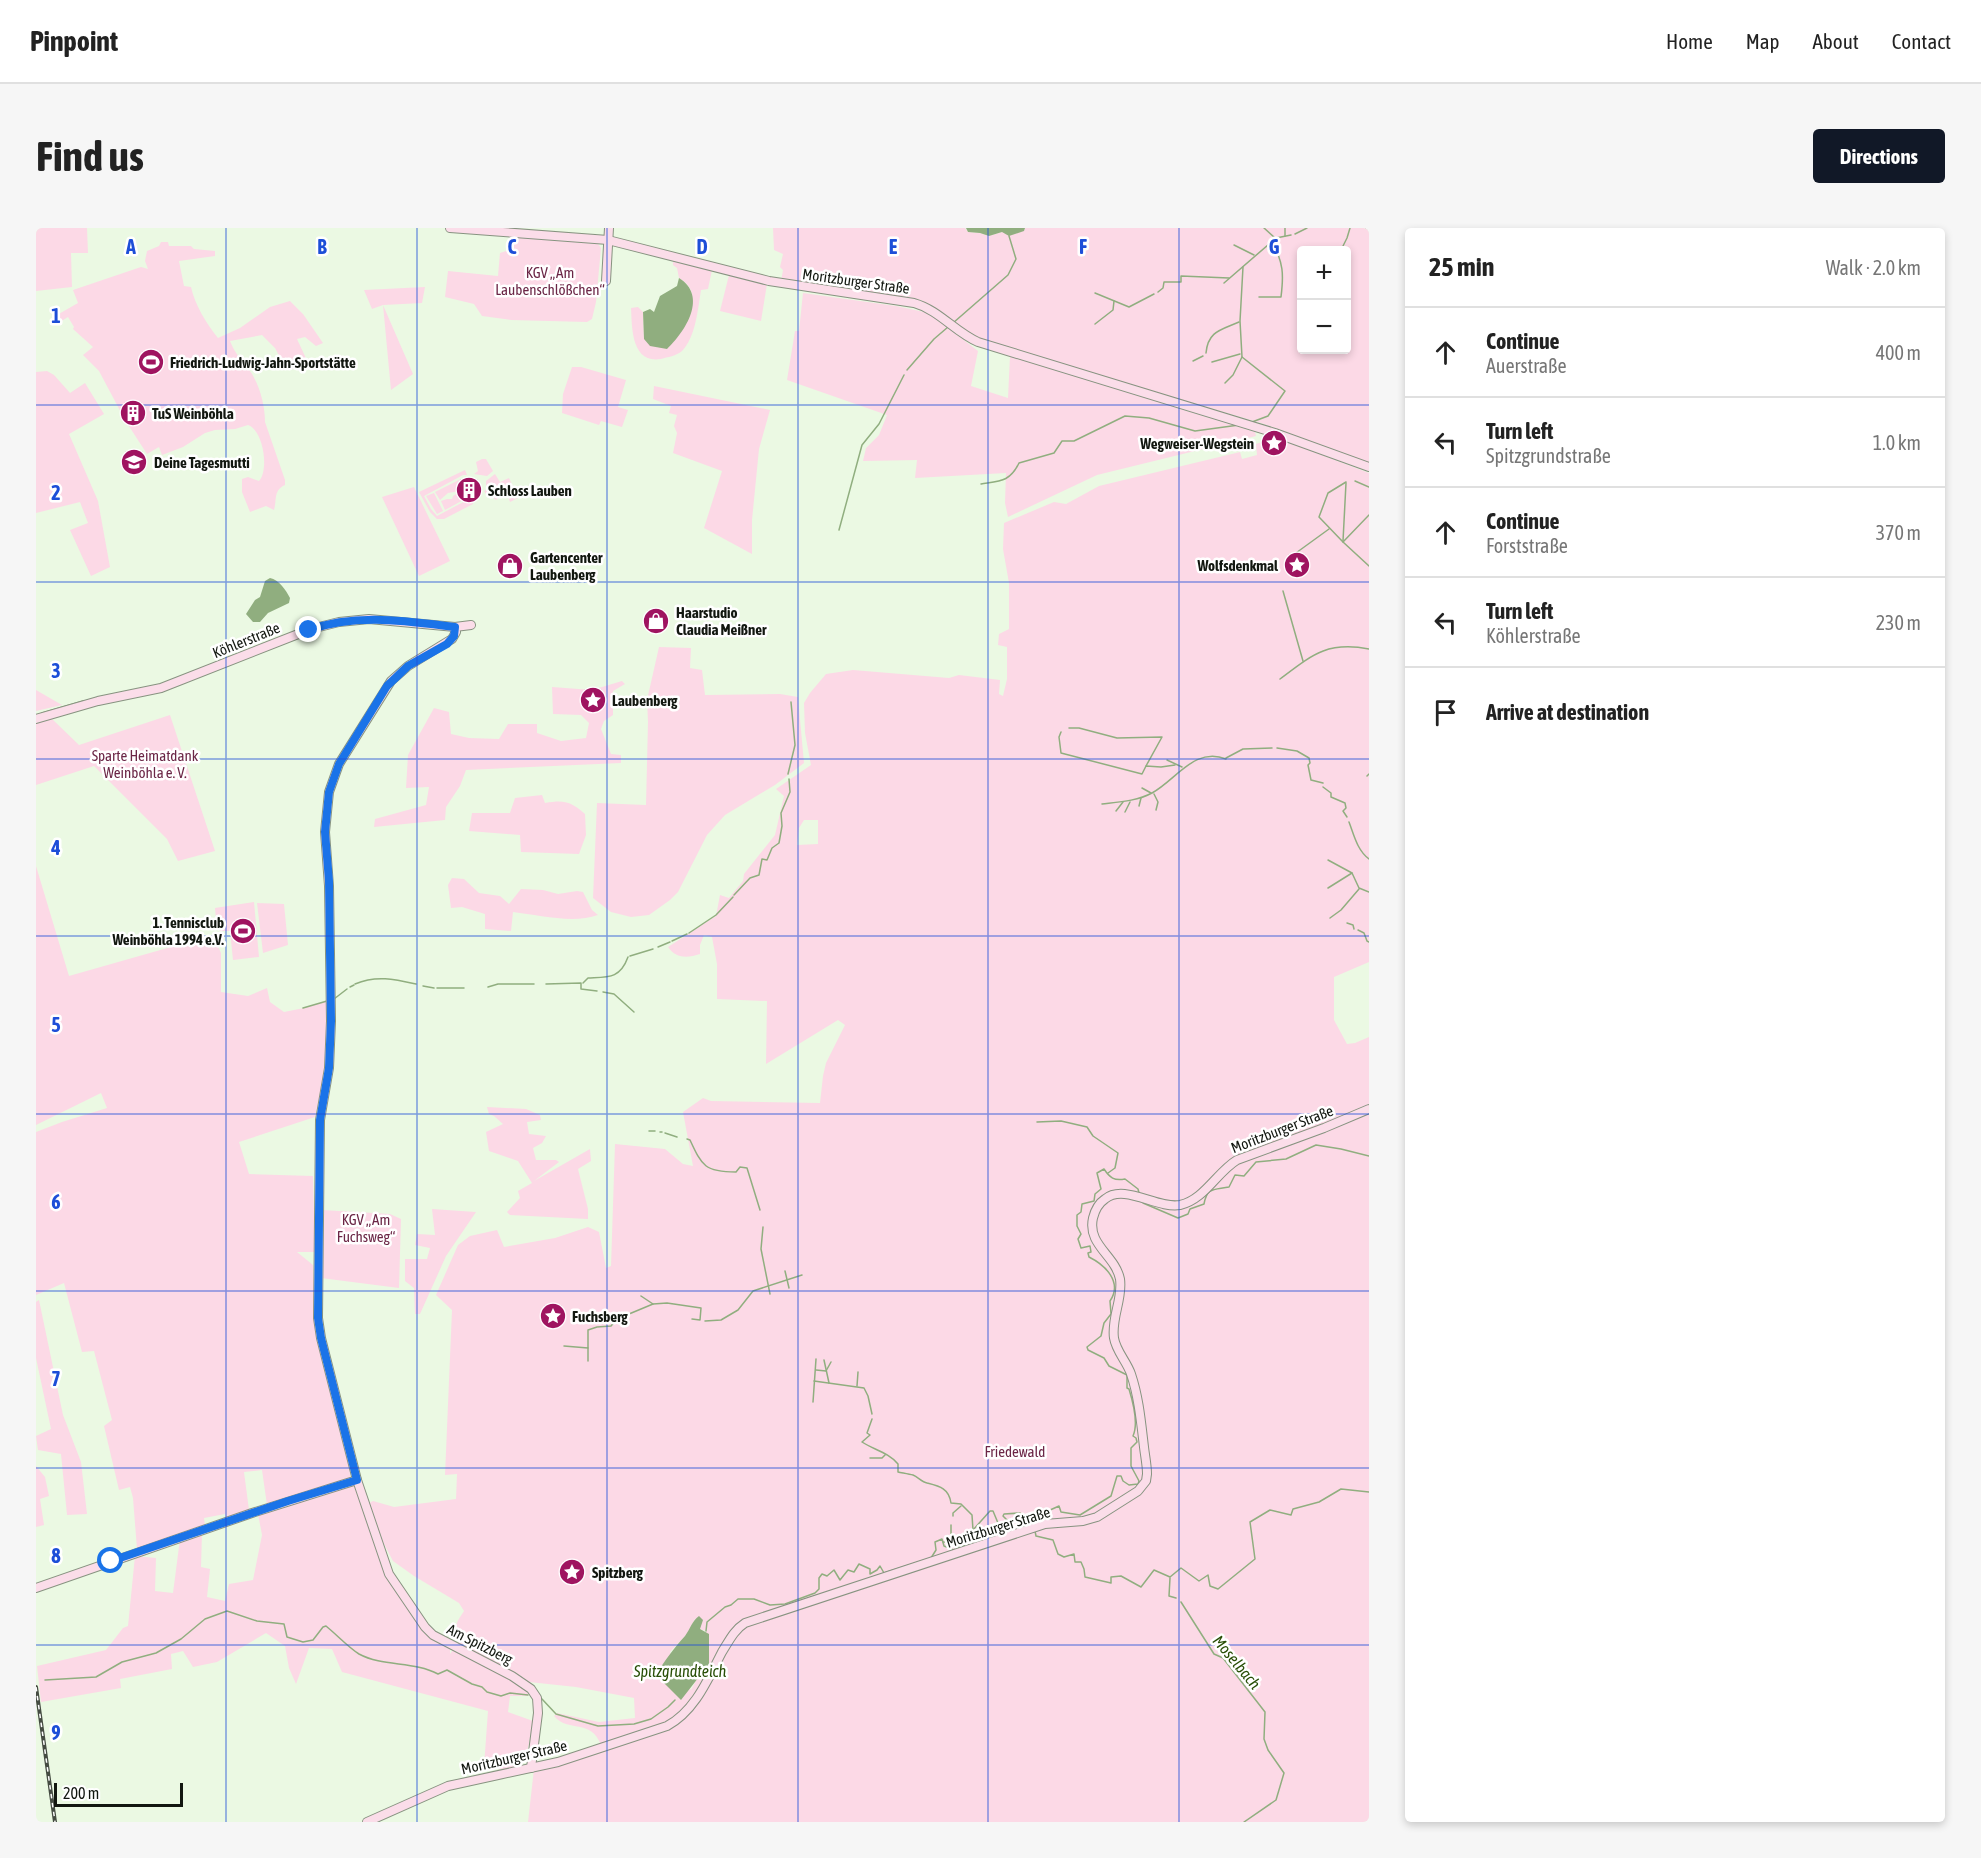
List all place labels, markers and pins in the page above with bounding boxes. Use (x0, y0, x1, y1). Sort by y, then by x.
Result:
sports icon: Friedrich-Ludwig-Jahn-Sportstätte (136, 347, 166, 377)
place label: Friedrich-Ludwig-Jahn-Sportstätte (170, 354, 356, 371)
building icon: TuS Weinböhla (118, 398, 148, 428)
place label: TuS Weinböhla (152, 405, 234, 422)
place icon: Wegweiser-Wegstein (1259, 428, 1289, 458)
place label: Wegweiser-Wegstein (1139, 435, 1254, 452)
school or university icon: Deine Tagesmutti (119, 447, 149, 477)
place label: Deine Tagesmutti (154, 454, 250, 471)
building icon: Schloss Lauben (454, 475, 484, 505)
place label: Schloss Lauben (488, 482, 572, 499)
place label: Gartencenter Laubenberg (530, 549, 603, 583)
place icon: Wolfsdenkmal (1282, 550, 1312, 580)
shop icon: Gartencenter Laubenberg (495, 551, 525, 581)
place label: Wolfsdenkmal (1197, 557, 1279, 574)
place label: Haarstudio Claudia Meißner (676, 604, 767, 638)
shop icon: Haarstudio Claudia Meißner (641, 606, 671, 636)
place icon: Laubenberg (578, 685, 608, 715)
place label: Laubenberg (612, 692, 678, 709)
place label: 1. Tennisclub Weinböhla 1994 e.V. (111, 914, 224, 948)
sports icon: 1. Tennisclub Weinböhla 1994 e.V. (228, 916, 258, 946)
place icon: Fuchsberg (538, 1301, 568, 1331)
place label: Fuchsberg (572, 1308, 628, 1325)
place icon: Spitzberg (557, 1557, 587, 1587)
place label: Spitzberg (592, 1564, 643, 1581)

